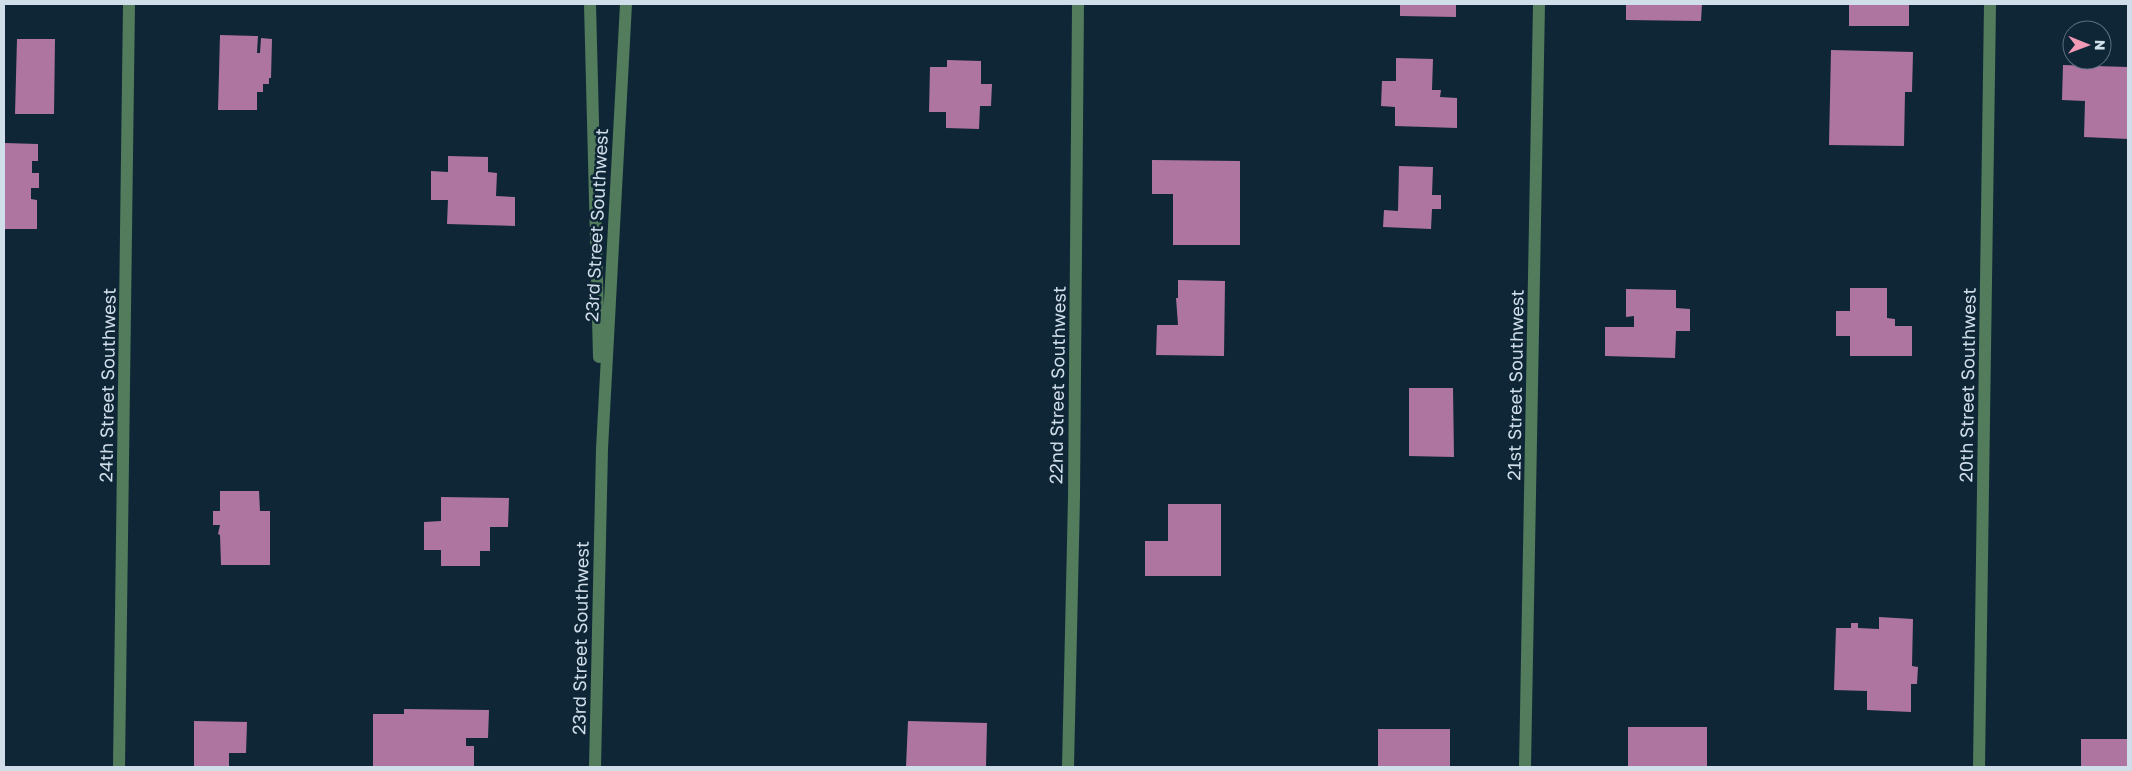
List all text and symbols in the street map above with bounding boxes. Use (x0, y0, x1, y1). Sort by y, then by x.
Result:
north arrow (2062, 20, 2112, 70)
text: N (2092, 40, 2109, 51)
street label: 23rd Street Southwest (580, 128, 612, 322)
street label: 22nd Street Southwest (1044, 286, 1070, 484)
street label: 24th Street Southwest (94, 287, 120, 483)
street label: 20th Street Southwest (1954, 287, 1980, 483)
street label: 21st Street Southwest (1502, 289, 1528, 481)
street label: 23rd Street Southwest (567, 541, 593, 735)

